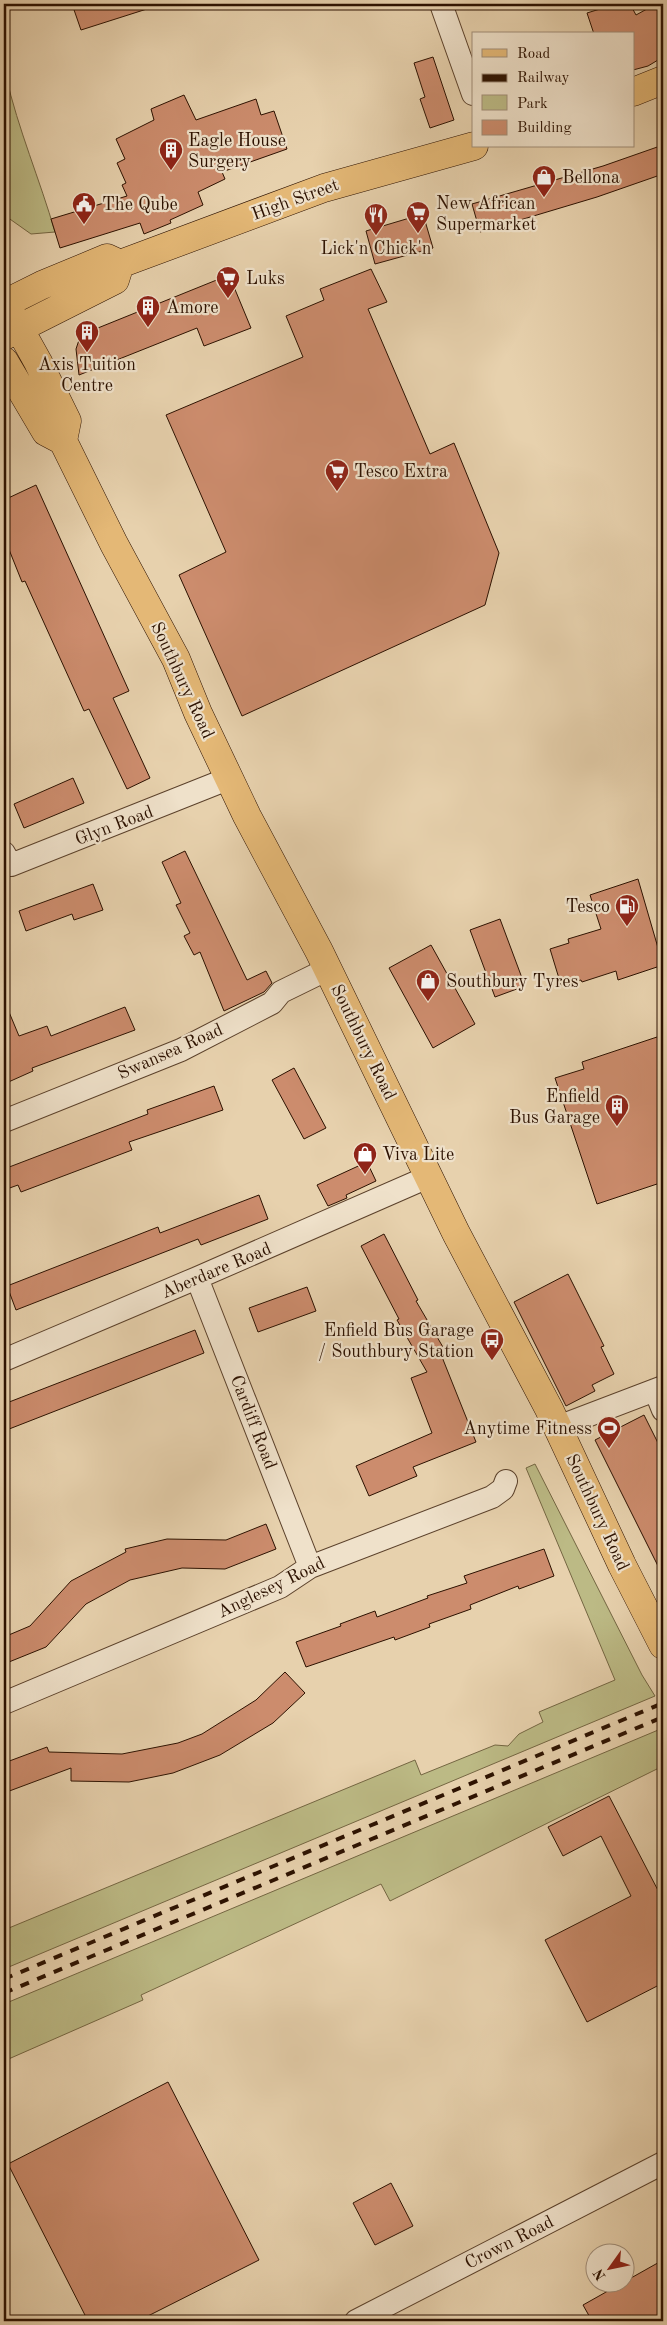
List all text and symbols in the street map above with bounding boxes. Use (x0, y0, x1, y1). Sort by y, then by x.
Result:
legend (472, 32, 634, 148)
text: Road (517, 47, 551, 62)
text: Railway (517, 71, 570, 86)
text: Park (517, 97, 548, 112)
text: Building (517, 121, 572, 136)
place label: Eagle House Surgery (188, 132, 286, 171)
building icon: Eagle House Surgery (158, 137, 184, 171)
shop icon: Bellona (531, 164, 557, 198)
place label: Bellona (562, 169, 620, 187)
street label: High Street (249, 176, 341, 224)
public building icon: The Qube (71, 191, 97, 225)
place label: New African Supermarket (436, 195, 536, 234)
place label: The Qube (102, 196, 178, 214)
supermarket icon: New African Supermarket (405, 200, 431, 234)
restaurant icon: Lick'n Chick'n (363, 202, 389, 236)
place label: Lick'n Chick'n (320, 240, 432, 258)
supermarket icon: Luks (215, 265, 241, 299)
place label: Luks (246, 270, 285, 288)
building icon: Amore (135, 294, 161, 328)
place label: Amore (166, 299, 219, 317)
building icon: Axis Tuition Centre (74, 319, 100, 353)
place label: Axis Tuition Centre (38, 356, 136, 395)
supermarket icon: Tesco Extra (324, 458, 350, 492)
place label: Tesco Extra (354, 463, 448, 481)
street label: Southbury Road (147, 619, 217, 742)
street label: Glyn Road (73, 803, 156, 849)
fuel station icon: Tesco (614, 893, 640, 927)
place label: Tesco (566, 898, 610, 916)
shop icon: Southbury Tyres (415, 968, 441, 1002)
place label: Southbury Tyres (446, 973, 579, 991)
street label: Southbury Road (327, 982, 399, 1103)
street label: Swansea Road (115, 1021, 226, 1083)
place label: Enfield Bus Garage (509, 1088, 600, 1127)
building icon: Enfield Bus Garage (604, 1093, 630, 1127)
shop icon: Viva Lite (352, 1141, 378, 1175)
place label: Viva Lite (382, 1146, 454, 1164)
street label: Aberdare Road (159, 1240, 274, 1302)
place label: Enfield Bus Garage / Southbury Station (318, 1322, 474, 1361)
bus stop icon: Enfield Bus Garage / Southbury Station (479, 1327, 505, 1361)
street label: Cardiff Road (227, 1373, 279, 1472)
sports icon: Anytime Fitness (596, 1415, 622, 1449)
place label: Anytime Fitness (463, 1420, 592, 1438)
street label: Southbury Road (562, 1451, 632, 1574)
street label: Anglesey Road (215, 1554, 328, 1622)
street label: Crown Road (462, 2213, 557, 2273)
north arrow (584, 2242, 634, 2292)
text: N (591, 2266, 609, 2283)

